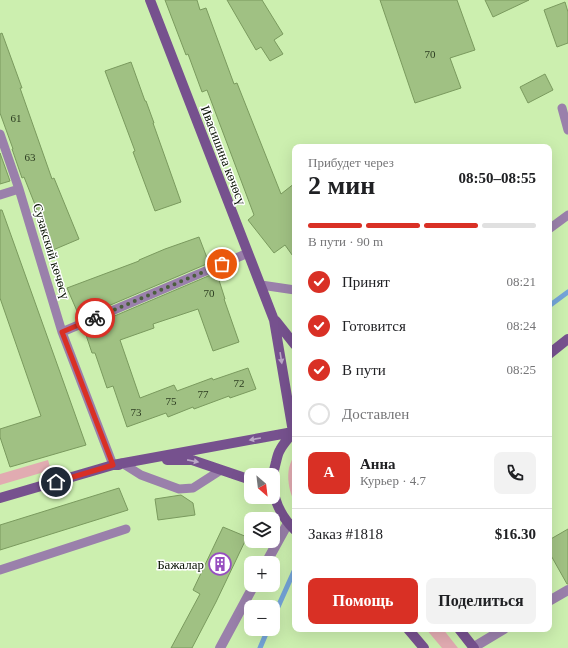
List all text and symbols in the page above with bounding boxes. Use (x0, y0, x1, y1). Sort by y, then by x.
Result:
house number: 70 (425, 48, 436, 60)
street label: Ивасишина көчөсү (198, 104, 250, 207)
house number: 61 (11, 112, 22, 124)
house number: 63 (25, 151, 36, 163)
text: Прибудет через (308, 155, 394, 170)
text: 08:50–08:55 (459, 170, 536, 186)
text: 2 мин (308, 171, 375, 200)
street label: Сузакский көчөсү (30, 202, 73, 301)
text: В пути · 90 m (308, 234, 383, 249)
pin (205, 247, 239, 281)
icon: bag (211, 253, 233, 275)
icon: check (308, 271, 330, 293)
text: Принят (342, 274, 390, 290)
text: 08:21 (506, 274, 536, 289)
house number: 70 (204, 287, 215, 299)
courier (75, 298, 115, 338)
icon: bike (84, 307, 106, 329)
icon: check (308, 315, 330, 337)
text: Готовится (342, 318, 406, 334)
text: 08:24 (506, 318, 536, 333)
one-way arrow (278, 352, 284, 365)
icon: check (308, 359, 330, 381)
text: В пути (342, 362, 386, 378)
text: 08:25 (506, 362, 536, 377)
house number: 72 (234, 377, 245, 389)
house number: 77 (198, 388, 209, 400)
house number: 75 (166, 395, 177, 407)
house number: 73 (131, 406, 142, 418)
text: Доставлен (342, 406, 409, 422)
one-way arrow (248, 436, 261, 442)
button: phone (494, 452, 536, 494)
text: Анна (360, 456, 396, 472)
one-way arrow (187, 459, 199, 465)
text: А (324, 464, 334, 480)
pin (39, 465, 73, 499)
north arrow (244, 468, 280, 504)
map controls (244, 468, 280, 636)
icon: home (45, 471, 67, 493)
text: Курьер · 4.7 (360, 473, 426, 488)
button: layers (244, 512, 280, 548)
text: Заказ #1818 (308, 526, 383, 542)
text: $16.30 (495, 526, 536, 542)
building icon: Бажалар (207, 551, 233, 577)
button: + (244, 556, 280, 592)
place label: Бажалар (157, 557, 204, 572)
button: Помощь (308, 578, 418, 624)
button: Поделиться (426, 578, 536, 624)
button: − (244, 600, 280, 636)

